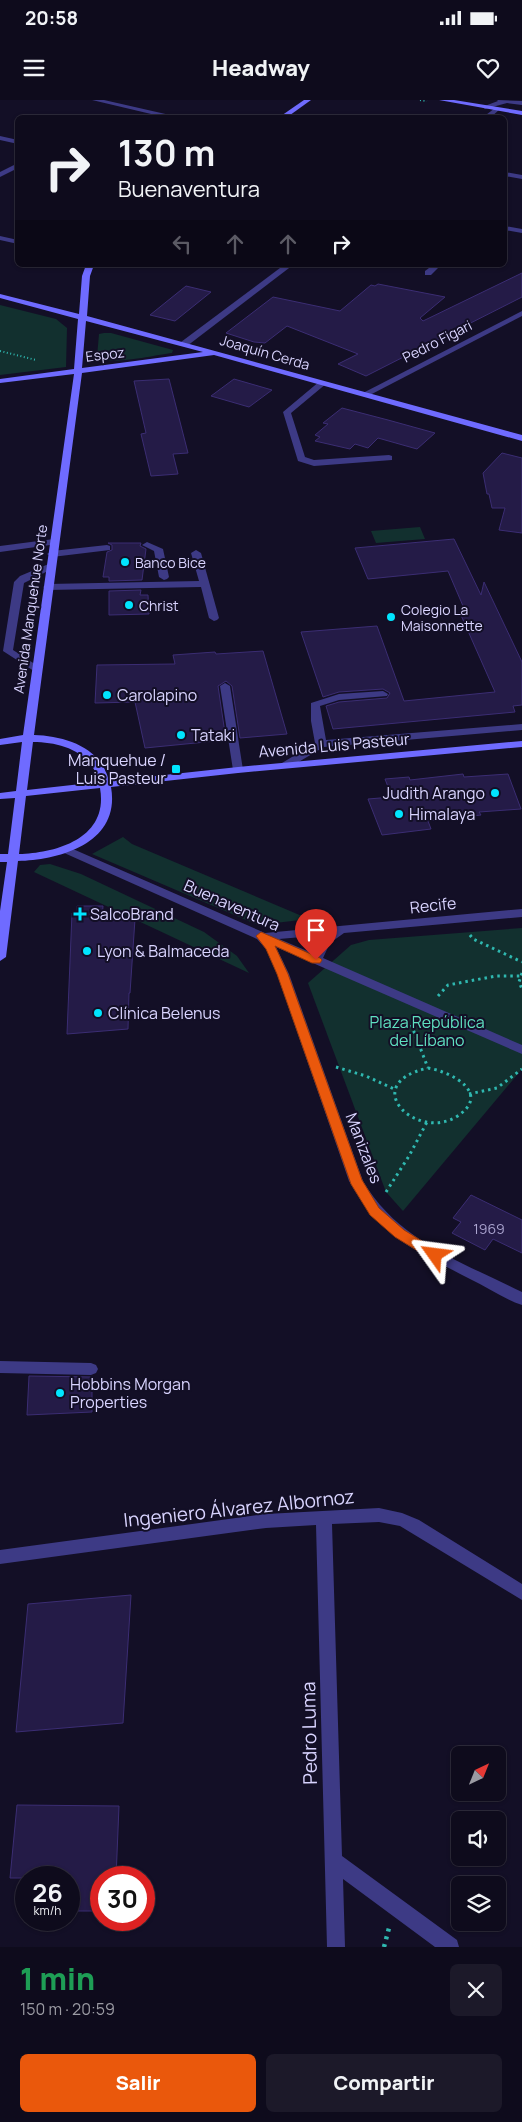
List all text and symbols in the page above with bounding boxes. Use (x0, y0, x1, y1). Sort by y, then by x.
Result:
text: 20:58 (25, 5, 78, 31)
text: Headway (212, 53, 310, 83)
icon: menu (20, 54, 48, 82)
icon: heart (474, 54, 502, 82)
text: 130 m (118, 129, 215, 177)
icon: right (35, 135, 100, 200)
text: Buenaventura (118, 174, 260, 204)
icon: left (168, 230, 196, 258)
icon: ahead (221, 230, 249, 258)
icon: ahead (274, 230, 302, 258)
icon: right (327, 230, 355, 258)
street label: Pedro Figari (399, 315, 475, 367)
street label: Joaquín Cerda (218, 330, 312, 374)
street label: Espoz (84, 342, 126, 366)
street label: Avenida Manquehue Norte (9, 523, 51, 695)
place label: Banco Bice (135, 553, 206, 572)
marker: Banco Bice (119, 556, 131, 568)
place label: Christ (139, 596, 179, 615)
marker: Christ (123, 599, 135, 611)
place label: Colegio La Maisonnette (401, 600, 483, 635)
marker: Colegio La Maisonnette (385, 611, 397, 623)
place label: Carolapino (117, 684, 197, 706)
marker: Carolapino (101, 689, 113, 701)
place label: Tataki (191, 724, 235, 746)
street label: Avenida Luis Pasteur (258, 727, 411, 763)
marker: Tataki (175, 729, 187, 741)
place label: Manquehue / Luis Pasteur (68, 749, 166, 789)
marker: Manquehue / Luis Pasteur (170, 763, 182, 775)
place label: Judith Arango (383, 782, 485, 804)
marker: Judith Arango (489, 787, 501, 799)
place label: Himalaya (409, 803, 475, 825)
marker: Himalaya (393, 808, 405, 820)
street label: Buenaventura (180, 874, 284, 936)
street label: Recife (409, 892, 457, 918)
place label: SalcoBrand (90, 903, 174, 925)
marker: SalcoBrand (74, 908, 86, 920)
pin (295, 909, 337, 960)
icon: arrive (302, 916, 330, 944)
place label: Lyon & Balmaceda (97, 940, 230, 962)
marker: Lyon & Balmaceda (81, 945, 93, 957)
place label: Clínica Belenus (108, 1002, 220, 1024)
marker: Clínica Belenus (92, 1007, 104, 1019)
park label: Plaza República del Líbano (369, 1011, 485, 1051)
street label: Manizales (340, 1110, 388, 1186)
house number: 1969 (473, 1219, 505, 1238)
position arrow (408, 1228, 460, 1280)
place label: Hobbins Morgan Properties (70, 1373, 190, 1413)
marker: Hobbins Morgan Properties (54, 1387, 66, 1399)
street label: Ingeniero Álvarez Albornoz (122, 1483, 356, 1533)
street label: Pedro Luma (295, 1681, 323, 1785)
north arrow (451, 1746, 506, 1801)
map controls (451, 1746, 506, 1931)
button: sound (451, 1811, 506, 1866)
speed limit sign: 30 (90, 1866, 155, 1931)
text: 26 (32, 1875, 63, 1910)
button: layers (451, 1876, 506, 1931)
text: km/h (34, 1902, 61, 1919)
text: 1 min (20, 1958, 95, 1999)
button: close (450, 1964, 502, 2016)
text: 150 m · 20:59 (20, 1998, 115, 2020)
button: Salir (20, 2054, 256, 2112)
button: Compartir (266, 2054, 502, 2112)

